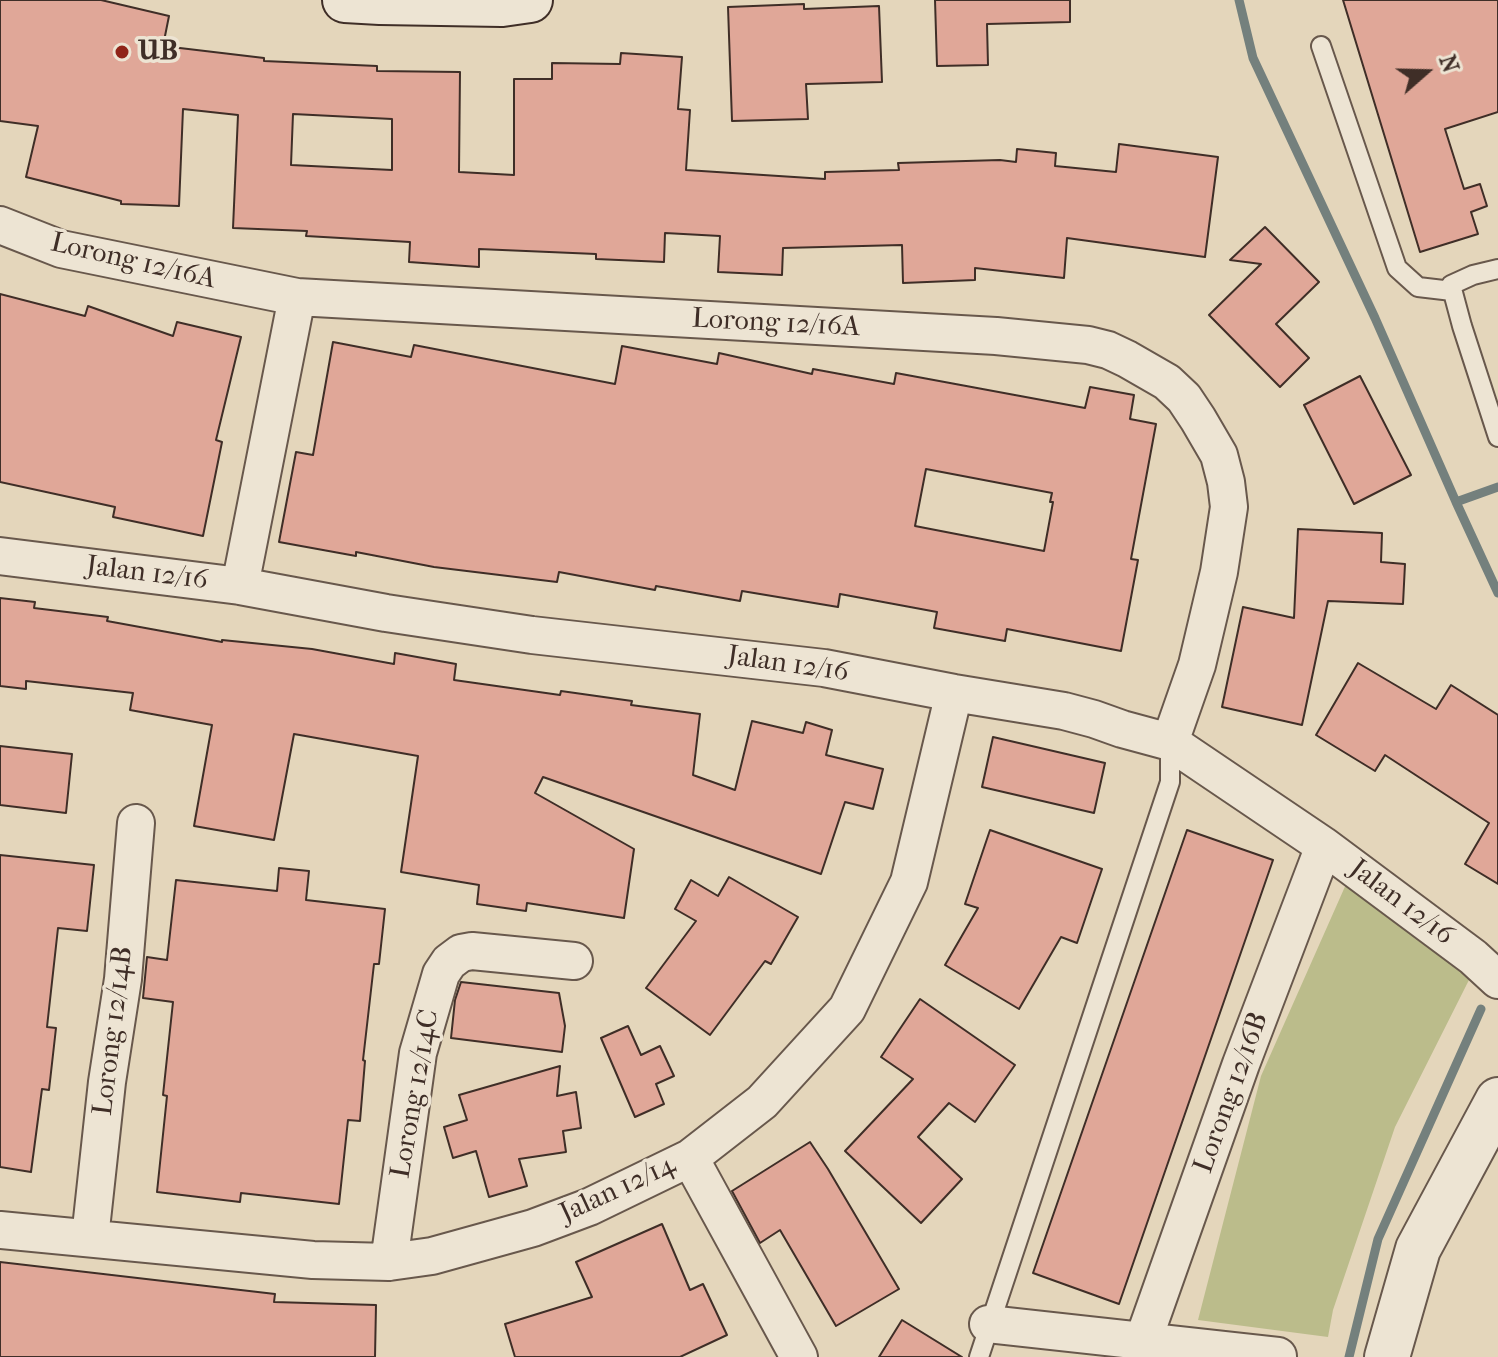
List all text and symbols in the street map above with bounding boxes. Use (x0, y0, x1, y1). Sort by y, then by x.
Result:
north arrow (1386, 32, 1466, 112)
place label: UB (138, 35, 178, 69)
marker: UB (113, 43, 131, 61)
text: N (1433, 51, 1464, 76)
street label: Lorong 12/16A (47, 227, 219, 297)
street label: Lorong 12/16A (691, 303, 861, 345)
street label: Jalan 12/16 (84, 550, 210, 598)
street label: Jalan 12/16 (725, 640, 851, 690)
street label: Jalan 12/16 (1342, 853, 1460, 953)
street label: Lorong 12/14B (87, 945, 141, 1117)
street label: Lorong 12/14C (385, 1007, 447, 1181)
street label: Lorong 12/16B (1187, 1008, 1277, 1178)
street label: Jalan 12/14 (555, 1149, 681, 1231)

